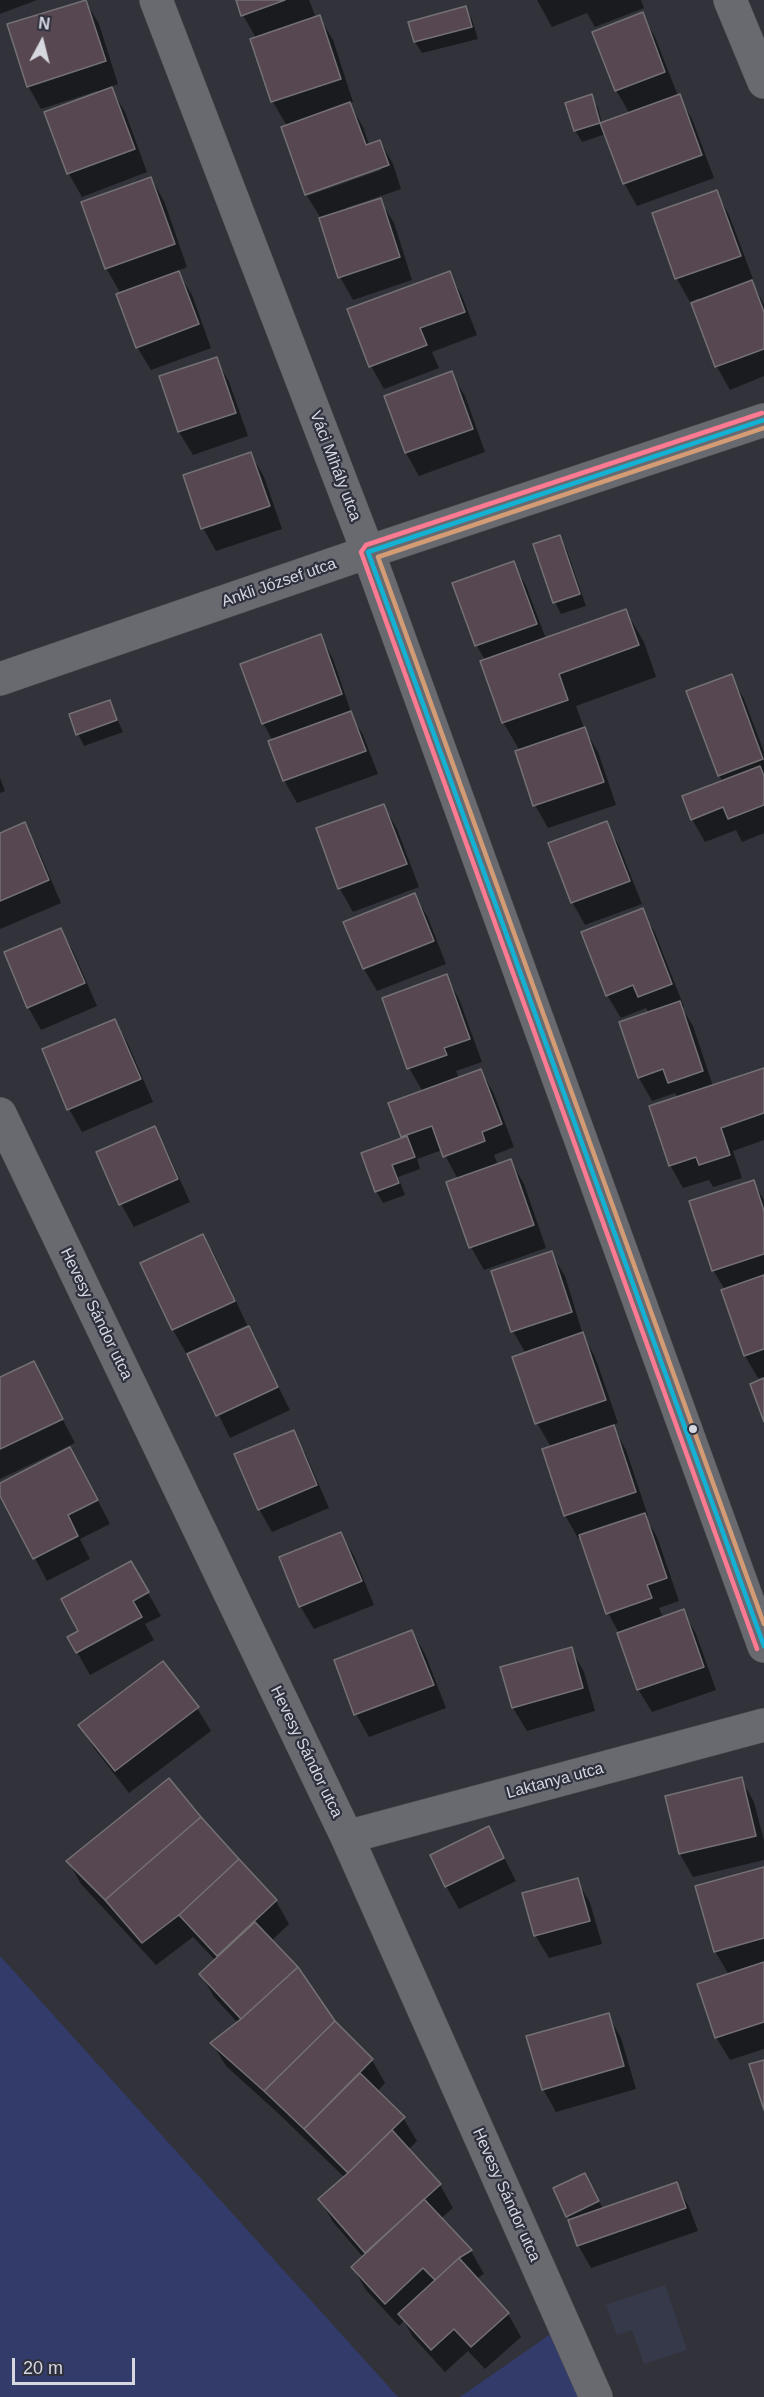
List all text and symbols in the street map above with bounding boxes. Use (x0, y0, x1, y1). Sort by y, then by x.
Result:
north arrow (12, 12, 72, 72)
text: N (37, 14, 51, 33)
street label: Váci Mihály utca (305, 408, 365, 524)
street label: Ankli József utca (219, 554, 339, 612)
street label: Hevesy Sándor utca (56, 1245, 136, 1383)
unlabelled marker (687, 1423, 699, 1435)
street label: Hevesy Sándor utca (266, 1683, 346, 1821)
street label: Laktanya utca (504, 1759, 606, 1803)
street label: Hevesy Sándor utca (468, 2125, 544, 2265)
scale bar (15, 2346, 138, 2384)
text: 20 m (23, 2358, 63, 2378)

